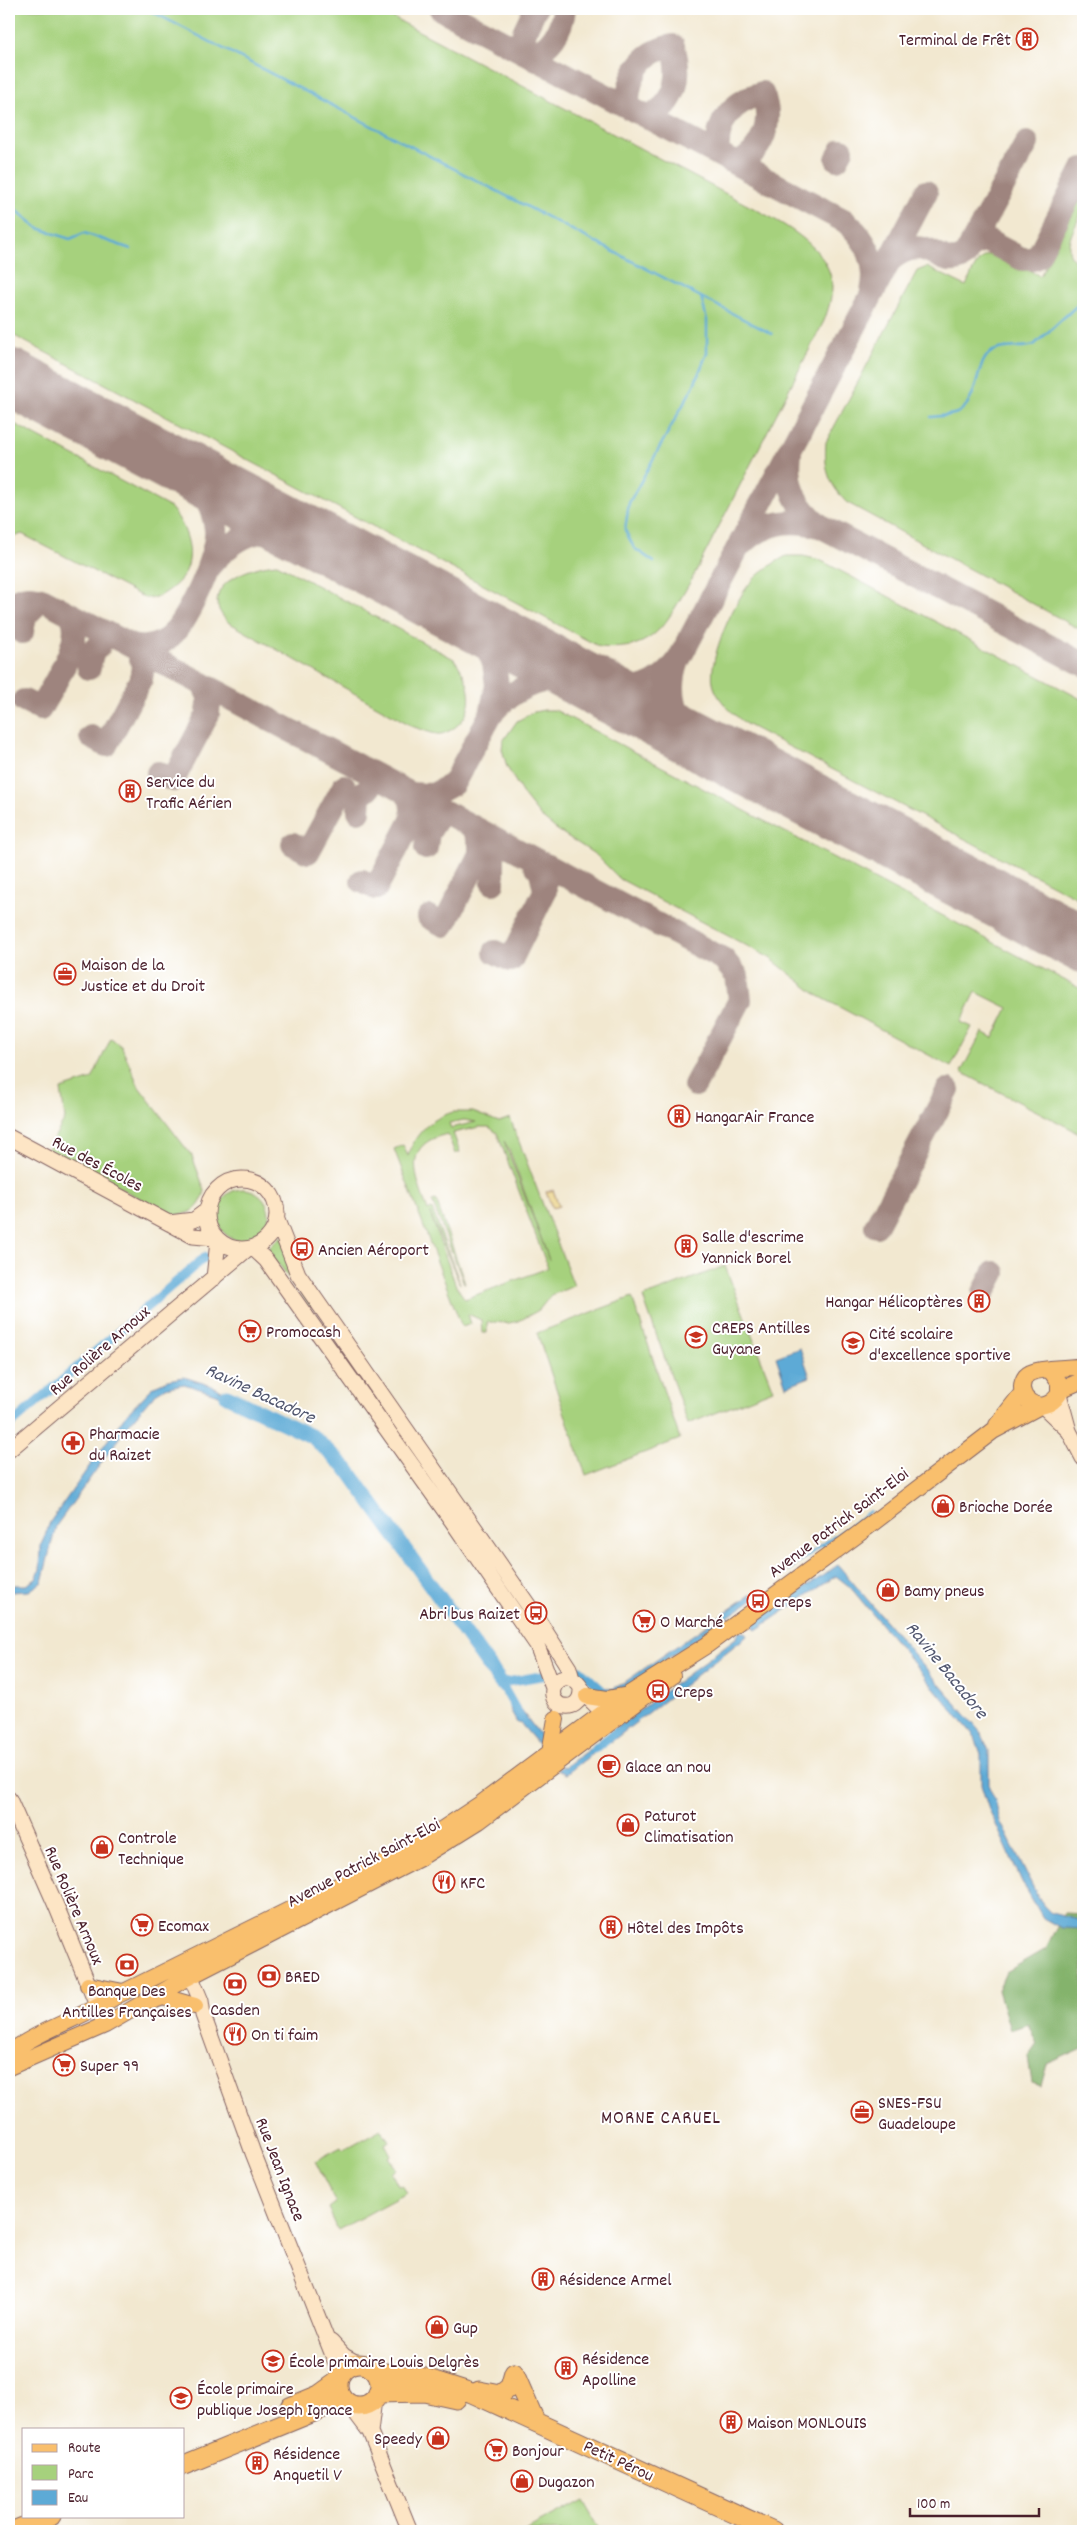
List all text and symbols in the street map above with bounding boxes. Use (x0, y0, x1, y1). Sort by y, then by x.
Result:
building icon: Terminal de Frêt (1015, 27, 1039, 51)
place label: Terminal de Frêt (899, 29, 1011, 54)
place label: Service du Trafic Aérien (146, 771, 232, 817)
building icon: Service du Trafic Aérien (118, 779, 142, 803)
place label: Maison de la Justice et du Droit (81, 954, 205, 1000)
office icon: Maison de la Justice et du Droit (53, 962, 77, 986)
building icon: HangarAir France (667, 1104, 691, 1128)
place label: HangarAir France (695, 1106, 815, 1131)
street label: Rue des Écoles (47, 1131, 147, 1200)
place label: Salle d'escrime Yannick Borel (702, 1226, 804, 1272)
building icon: Salle d'escrime Yannick Borel (674, 1234, 698, 1258)
bus stop icon: Ancien Aéroport (290, 1237, 314, 1261)
place label: Ancien Aéroport (318, 1239, 429, 1264)
building icon: Hangar Hélicoptères (967, 1289, 991, 1313)
place label: Hangar Hélicoptères (825, 1291, 963, 1316)
street label: Rue Rolière Arnoux (45, 1301, 157, 1403)
place label: CREPS Antilles Guyane (712, 1317, 810, 1363)
supermarket icon: Promocash (238, 1319, 262, 1343)
place label: Promocash (266, 1321, 341, 1346)
place label: Cité scolaire d'excellence sportive (869, 1323, 1011, 1369)
school or university icon: CREPS Antilles Guyane (684, 1325, 708, 1349)
school or university icon: Cité scolaire d'excellence sportive (841, 1331, 865, 1355)
water label: Ravine Bacadore (200, 1358, 320, 1433)
place label: Pharmacie du Raizet (89, 1423, 160, 1469)
pharmacy icon: Pharmacie du Raizet (61, 1431, 85, 1455)
street label: Avenue Patrick Saint-Eloi (764, 1463, 915, 1585)
shop icon: Brioche Dorée (931, 1494, 955, 1518)
place label: Brioche Dorée (959, 1496, 1053, 1521)
shop icon: Bamy pneus (876, 1578, 900, 1602)
place label: Bamy pneus (904, 1580, 985, 1605)
bus stop icon: creps (746, 1589, 770, 1613)
place label: creps (774, 1591, 812, 1616)
bus stop icon: Abri bus Raizet (524, 1601, 548, 1625)
place label: Abri bus Raizet (419, 1603, 520, 1628)
supermarket icon: O Marché (632, 1609, 656, 1633)
place label: O Marché (660, 1611, 724, 1636)
water label: Ravine Bacadore (898, 1617, 994, 1727)
bus stop icon: Creps (646, 1679, 670, 1703)
place label: Creps (674, 1681, 713, 1706)
cafe icon: Glace an nou (597, 1754, 621, 1778)
place label: Glace an nou (625, 1756, 711, 1781)
place label: Paturot Climatisation (644, 1805, 734, 1851)
street label: Avenue Patrick Saint-Eloi (283, 1813, 445, 1915)
shop icon: Paturot Climatisation (616, 1813, 640, 1837)
place label: Controle Technique (118, 1827, 184, 1873)
shop icon: Controle Technique (90, 1835, 114, 1859)
street label: Rue Rolière Arnoux (36, 1843, 109, 1969)
restaurant icon: KFC (432, 1870, 456, 1894)
place label: KFC (460, 1872, 485, 1897)
supermarket icon: Ecomax (130, 1913, 154, 1937)
place label: Ecomax (158, 1915, 209, 1940)
building icon: Hôtel des Impôts (599, 1915, 623, 1939)
place label: Hôtel des Impôts (627, 1917, 744, 1942)
bank icon: Banque Des Antilles Françaises (115, 1953, 139, 1977)
bank icon: BRED (257, 1964, 281, 1988)
place label: BRED (285, 1966, 320, 1991)
bank icon: Casden (223, 1972, 247, 1996)
place label: Banque Des Antilles Françaises (62, 1980, 192, 2026)
place label: Casden (210, 1999, 260, 2024)
restaurant icon: On ti faim (223, 2022, 247, 2046)
place label: On ti faim (251, 2024, 318, 2049)
supermarket icon: Super 99 (52, 2053, 76, 2077)
place label: Super 99 (80, 2055, 139, 2080)
place label: SNES-FSU Guadeloupe (878, 2092, 956, 2138)
office icon: SNES-FSU Guadeloupe (850, 2100, 874, 2124)
district label: MORNE CARUEL (601, 2106, 721, 2133)
street label: Rue Jean Ignace (247, 2114, 310, 2225)
building icon: Résidence Armel (531, 2267, 555, 2291)
place label: Résidence Armel (559, 2269, 672, 2294)
shop icon: Gup (425, 2315, 449, 2339)
place label: Gup (453, 2317, 478, 2342)
place label: Résidence Apolline (582, 2348, 649, 2394)
school or university icon: École primaire Louis Delgrès (261, 2349, 285, 2373)
place label: École primaire Louis Delgrès (289, 2351, 479, 2376)
building icon: Résidence Apolline (554, 2356, 578, 2380)
place label: École primaire publique Joseph Ignace (197, 2378, 352, 2424)
school or university icon: École primaire publique Joseph Ignace (169, 2386, 193, 2410)
building icon: Maison MONLOUIS (719, 2410, 743, 2434)
place label: Maison MONLOUIS (747, 2412, 867, 2437)
shop icon: Speedy (426, 2426, 450, 2450)
legend (22, 2428, 185, 2518)
place label: Speedy (374, 2428, 423, 2453)
street label: Petit Pérou (579, 2435, 657, 2489)
text: Route (68, 2438, 101, 2460)
supermarket icon: Bonjour (484, 2438, 508, 2462)
place label: Bonjour (512, 2440, 564, 2465)
place label: Résidence Anquetil V (273, 2443, 342, 2489)
building icon: Résidence Anquetil V (245, 2451, 269, 2475)
text: Parc (68, 2464, 93, 2486)
shop icon: Dugazon (510, 2469, 534, 2493)
place label: Dugazon (538, 2471, 595, 2496)
scale bar (910, 2485, 1038, 2517)
text: Eau (68, 2488, 88, 2510)
text: 100 m (917, 2494, 950, 2516)

